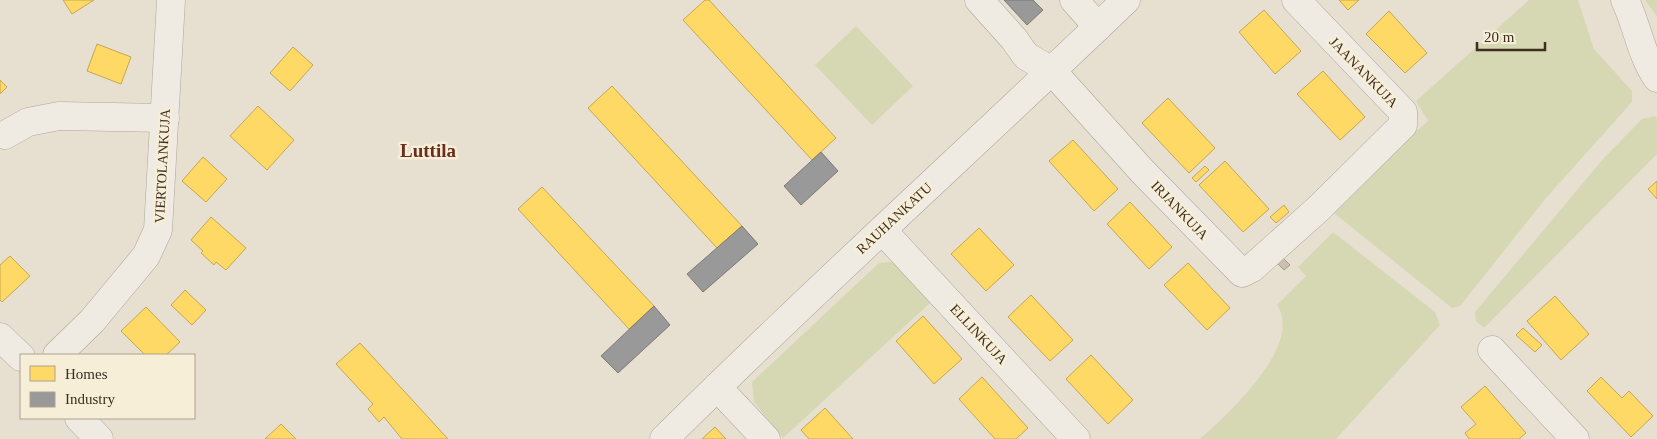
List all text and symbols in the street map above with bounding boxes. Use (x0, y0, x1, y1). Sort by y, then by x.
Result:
scale bar (1477, 20, 1544, 52)
text: 20 m (1484, 29, 1515, 45)
street label: JAANANKUJA (1326, 34, 1402, 111)
street label: VIERTOLANKUJA (152, 107, 173, 224)
district label: Luttila (400, 140, 456, 161)
street label: IRJANKUJA (1148, 178, 1212, 243)
street label: RAUHANKATU (854, 180, 935, 257)
street label: ELLINKUJA (947, 301, 1011, 368)
legend (20, 354, 195, 419)
text: Homes (65, 366, 108, 382)
text: Industry (65, 391, 115, 407)

